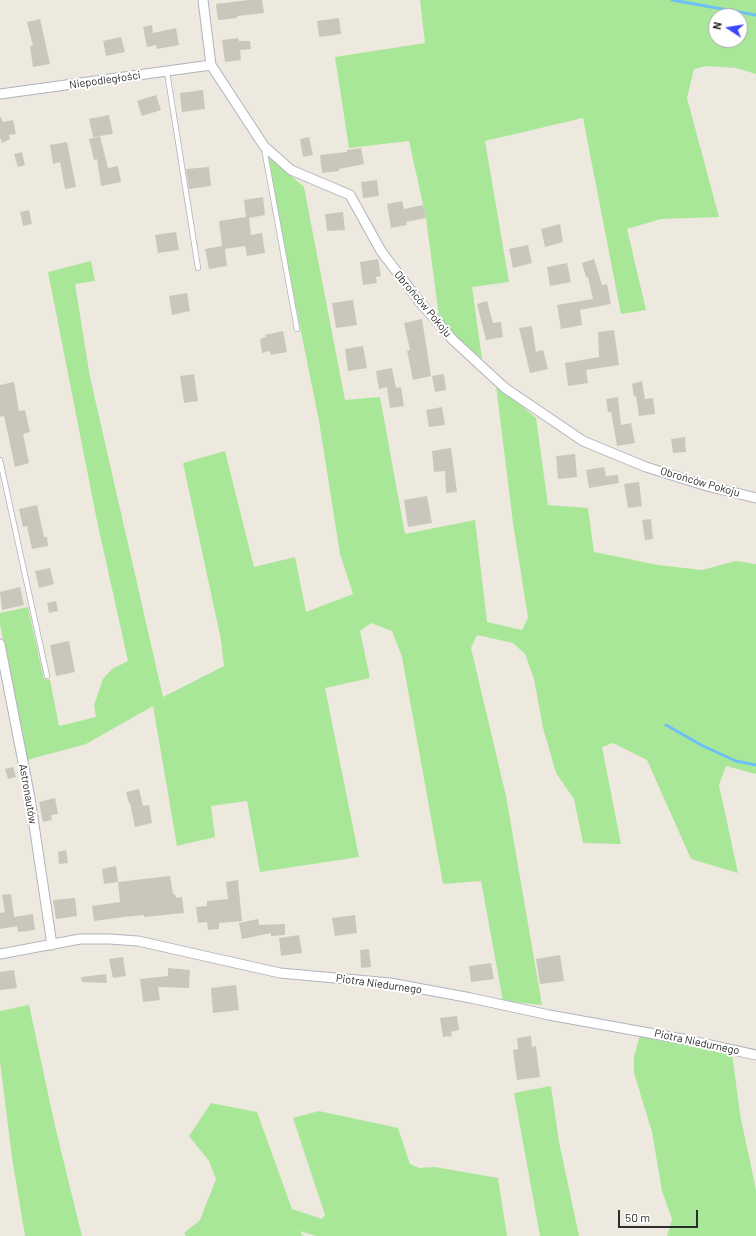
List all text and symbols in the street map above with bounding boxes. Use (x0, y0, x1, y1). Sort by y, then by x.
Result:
north arrow (708, 8, 748, 48)
text: N (710, 21, 724, 31)
street label: Niepodległości (68, 68, 142, 92)
street label: Obrońców Pokoju (391, 268, 455, 340)
street label: Obrońców Pokoju (659, 464, 741, 500)
street label: Astronautów (16, 763, 40, 825)
street label: Piotra Niedurnego (335, 971, 423, 997)
street label: Piotra Niedurnego (653, 1027, 741, 1057)
scale bar (620, 1202, 700, 1228)
text: 50 m (625, 1210, 650, 1224)

